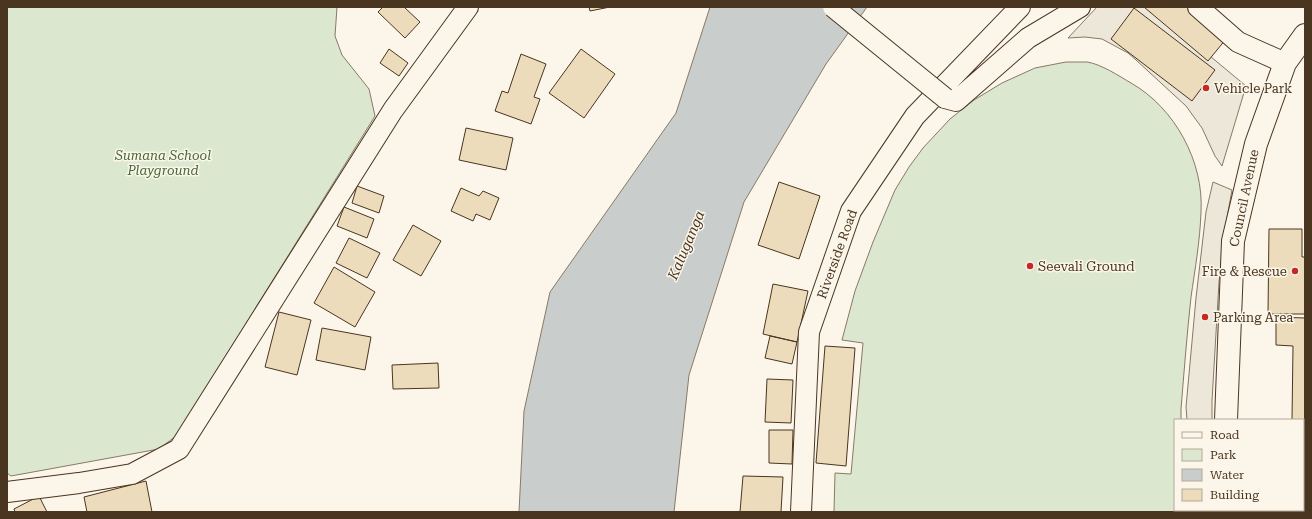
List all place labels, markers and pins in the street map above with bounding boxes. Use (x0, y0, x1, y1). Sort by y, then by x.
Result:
place label: Vehicle Park (1214, 81, 1292, 96)
marker: Vehicle Park (1201, 83, 1211, 93)
place label: Seevali Ground (1038, 259, 1135, 274)
marker: Seevali Ground (1025, 261, 1035, 271)
place label: Fire & Rescue (1202, 264, 1287, 279)
marker: Fire & Rescue (1290, 266, 1300, 276)
place label: Parking Area (1213, 310, 1293, 325)
marker: Parking Area (1200, 312, 1210, 322)

